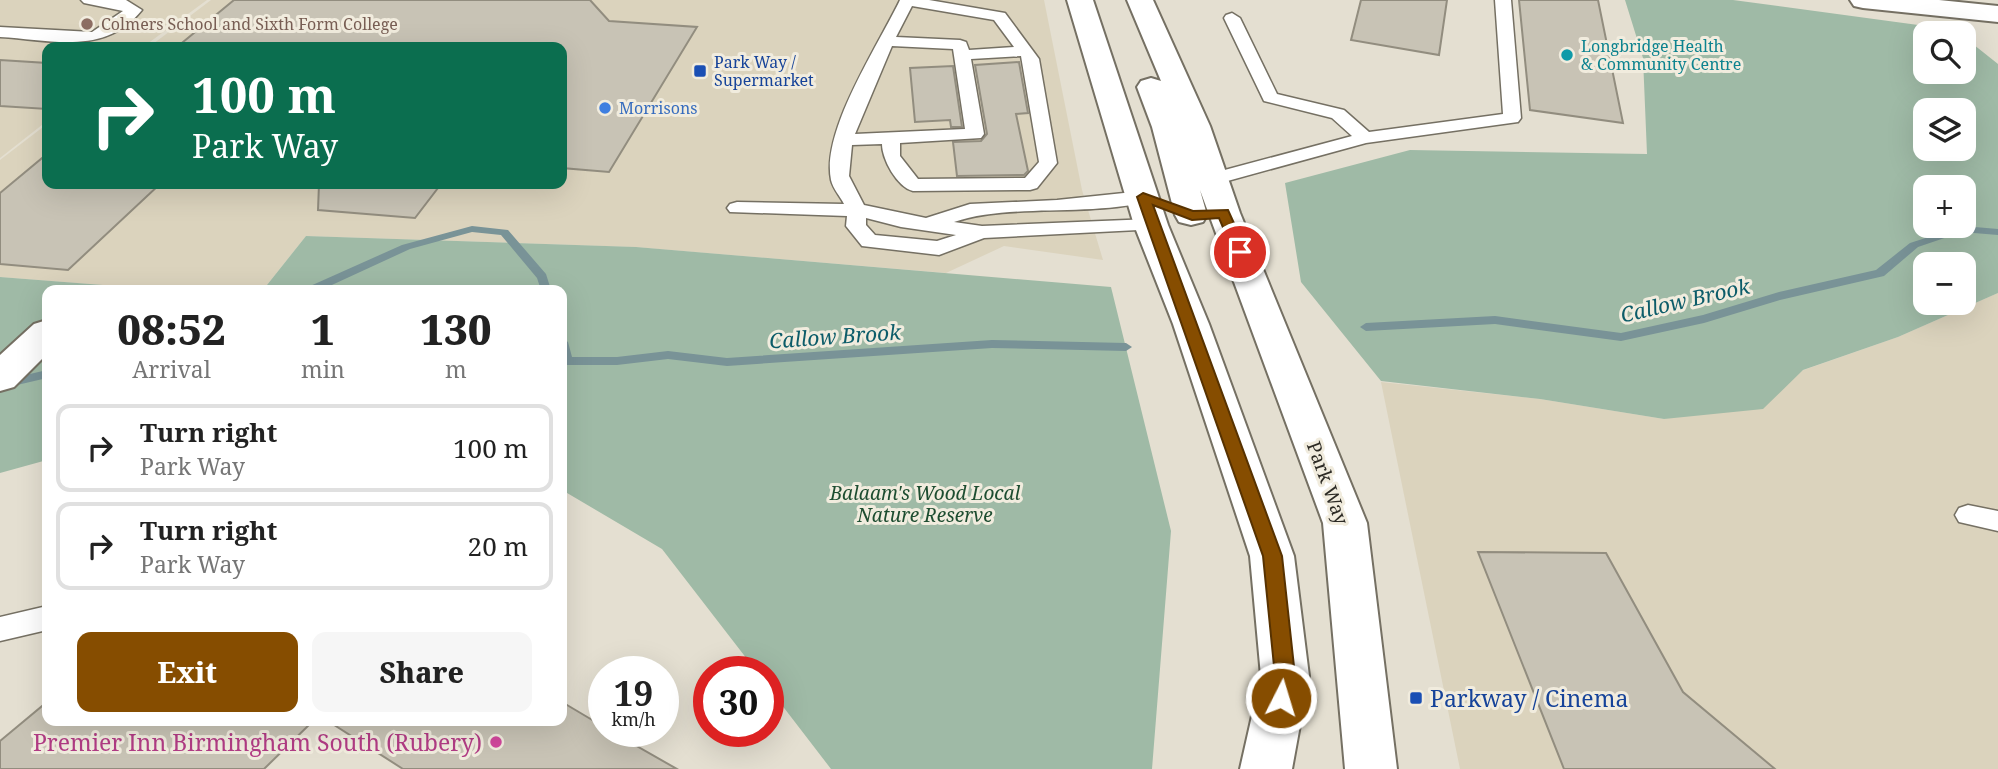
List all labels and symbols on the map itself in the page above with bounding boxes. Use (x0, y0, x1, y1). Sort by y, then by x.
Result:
place label: Colmers School and Sixth Form College (101, 13, 398, 35)
marker: Colmers School and Sixth Form College (79, 16, 95, 32)
place label: Longbridge Health & Community Centre (1581, 35, 1741, 75)
marker: Longbridge Health & Community Centre (1559, 47, 1575, 63)
place label: Park Way / Supermarket (714, 51, 814, 91)
marker: Park Way / Supermarket (692, 63, 708, 79)
place label: Morrisons (619, 97, 697, 119)
marker: Morrisons (597, 100, 613, 116)
pin (1210, 222, 1270, 282)
water label: Callow Brook (1618, 271, 1753, 328)
water label: Callow Brook (768, 317, 903, 355)
street label: Park Way (1301, 438, 1355, 528)
park label: Balaam's Wood Local Nature Reserve (829, 480, 1021, 528)
speed limit sign: 30 (693, 656, 784, 747)
position arrow (1244, 661, 1318, 735)
place label: Parkway / Cinema (1430, 682, 1628, 714)
marker: Parkway / Cinema (1408, 690, 1424, 706)
place label: Premier Inn Birmingham South (Rubery) (33, 726, 482, 758)
marker: Premier Inn Birmingham South (Rubery) (488, 734, 504, 750)

